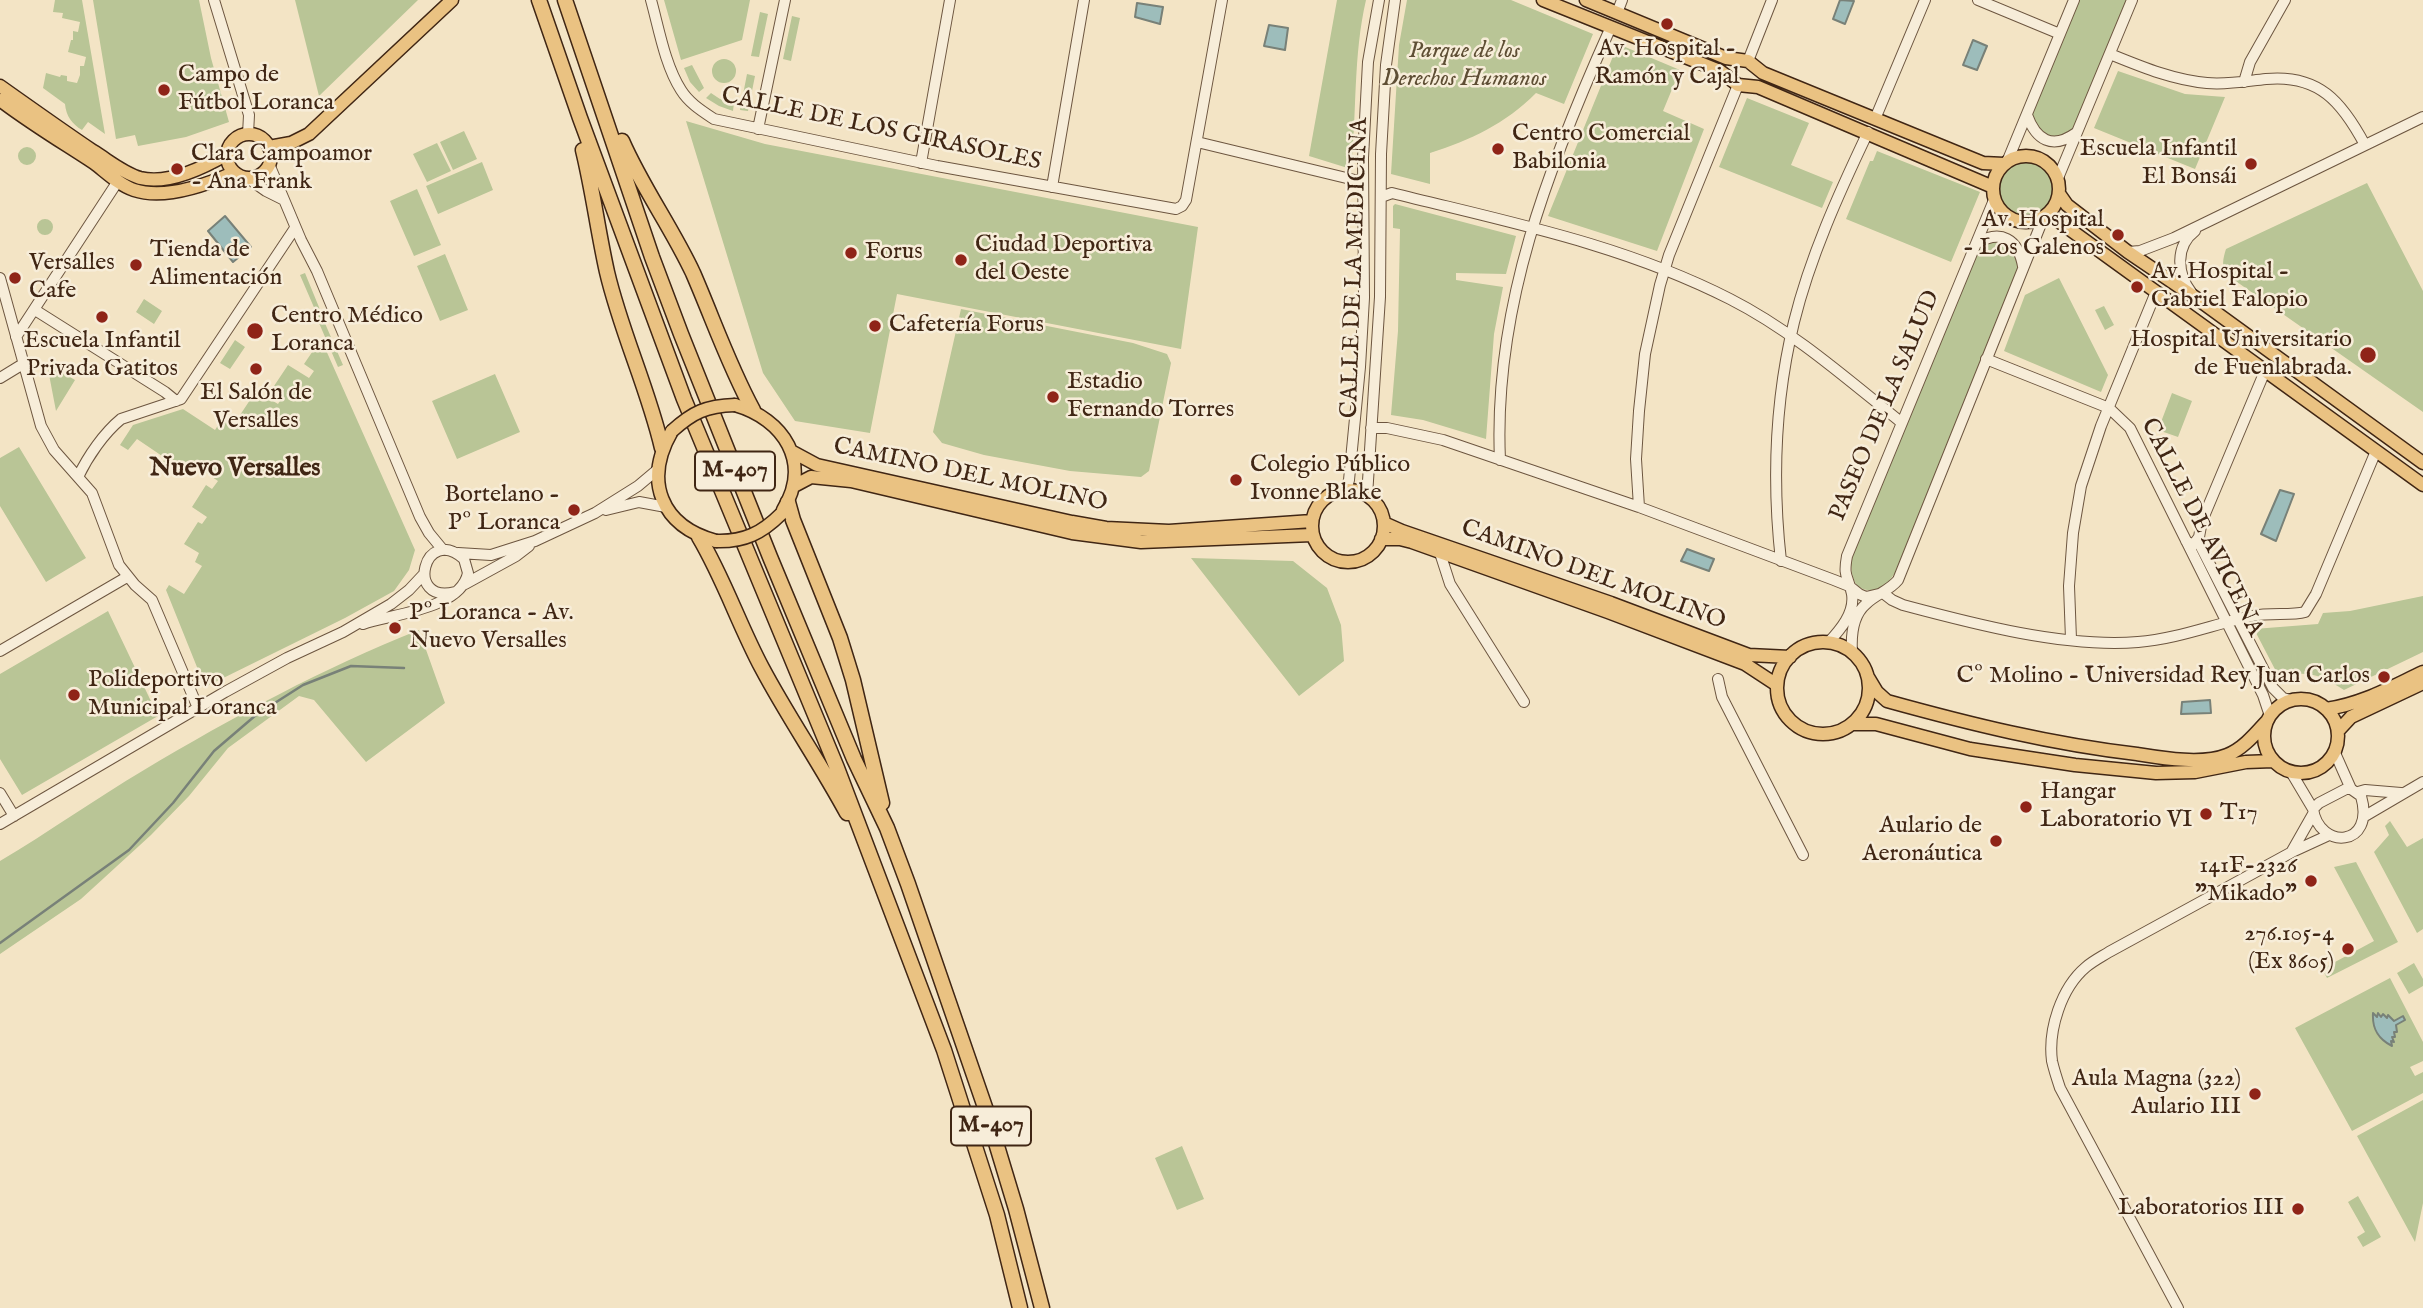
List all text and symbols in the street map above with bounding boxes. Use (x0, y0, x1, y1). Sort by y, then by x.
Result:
marker: Av. Hospital - Ramón y Cajal (1659, 16, 1675, 32)
place label: Av. Hospital - Ramón y Cajal (1594, 36, 1740, 92)
park label: Parque de los Derechos Humanos (1382, 38, 1546, 94)
place label: Campo de Fútbol Loranca (178, 62, 334, 118)
marker: Campo de Fútbol Loranca (156, 82, 172, 98)
street label: CALLE DE LOS GIRASOLES (718, 82, 1044, 178)
street label: CALLE DE LA MEDICINA (1336, 117, 1376, 419)
place label: Centro Comercial Babilonia (1512, 121, 1690, 177)
place label: Escuela Infantil El Bonsái (2080, 136, 2237, 192)
place label: Clara Campoamor - Ana Frank (191, 141, 372, 197)
marker: Centro Comercial Babilonia (1490, 141, 1506, 157)
marker: Escuela Infantil El Bonsái (2243, 156, 2259, 172)
marker: Clara Campoamor - Ana Frank (169, 161, 185, 177)
place label: Av. Hospital - Los Galenos (1963, 207, 2104, 263)
marker: Av. Hospital - Los Galenos (2110, 227, 2126, 243)
place label: Ciudad Deportiva del Oeste (975, 232, 1152, 288)
place label: Tienda de Alimentación (150, 237, 282, 293)
place label: Forus (865, 239, 923, 267)
marker: Forus (843, 245, 859, 261)
place label: Versalles Cafe (29, 250, 115, 306)
marker: Ciudad Deportiva del Oeste (953, 252, 969, 268)
marker: Tienda de Alimentación (128, 257, 144, 273)
place label: Av. Hospital - Gabriel Falopio (2151, 259, 2308, 315)
marker: Versalles Cafe (7, 270, 23, 286)
marker: Av. Hospital - Gabriel Falopio (2129, 279, 2145, 295)
street label: PASEO DE LA SALUD (1824, 286, 1948, 526)
place label: Centro Médico Loranca (271, 303, 423, 359)
marker: Escuela Infantil Privada Gatitos (94, 309, 110, 325)
place label: Cafetería Forus (889, 312, 1044, 340)
marker: Cafetería Forus (867, 318, 883, 334)
marker: Centro Médico Loranca (245, 321, 265, 341)
place label: Hospital Universitario de Fuenlabrada. (2130, 327, 2352, 383)
place label: Escuela Infantil Privada Gatitos (23, 328, 181, 384)
marker: Hospital Universitario de Fuenlabrada. (2358, 345, 2378, 365)
marker: El Salón de Versalles (248, 361, 264, 377)
place label: Estadio Fernando Torres (1067, 369, 1234, 425)
place label: El Salón de Versalles (200, 380, 312, 436)
marker: Estadio Fernando Torres (1045, 389, 1061, 405)
street label: CALLE DE AVICENA (2133, 414, 2269, 642)
street label: CAMINO DEL MOLINO (830, 433, 1110, 519)
road number: M-407 (695, 452, 775, 491)
place label: Colegio Público Ivonne Blake (1250, 452, 1410, 508)
district label: Nuevo Versalles (150, 454, 320, 486)
marker: Colegio Público Ivonne Blake (1228, 472, 1244, 488)
place label: Bortelano - Pº Loranca (444, 482, 560, 538)
marker: Bortelano - Pº Loranca (566, 502, 582, 518)
street label: CAMINO DEL MOLINO (1457, 515, 1729, 637)
place label: Pº Loranca - Av. Nuevo Versalles (409, 600, 574, 656)
marker: Pº Loranca - Av. Nuevo Versalles (387, 620, 403, 636)
place label: Cº Molino - Universidad Rey Juan Carlos (1956, 663, 2370, 691)
place label: Polideportivo Municipal Loranca (88, 667, 277, 723)
marker: Cº Molino - Universidad Rey Juan Carlos (2376, 669, 2392, 685)
marker: Polideportivo Municipal Loranca (66, 687, 82, 703)
place label: Hangar Laboratorio VI (2040, 779, 2193, 835)
marker: Hangar Laboratorio VI (2018, 799, 2034, 815)
place label: T17 (2220, 800, 2258, 828)
marker: T17 (2198, 806, 2214, 822)
place label: Aulario de Aeronáutica (1862, 813, 1982, 869)
marker: Aulario de Aeronáutica (1988, 833, 2004, 849)
place label: 141F-2326 "Mikado" (2195, 853, 2297, 909)
marker: 141F-2326 "Mikado" (2303, 873, 2319, 889)
place label: 276.105-4 (Ex 8605) (2244, 921, 2334, 977)
marker: 276.105-4 (Ex 8605) (2340, 941, 2356, 957)
place label: Aula Magna (322) Aulario III (2072, 1066, 2241, 1122)
marker: Aula Magna (322) Aulario III (2247, 1086, 2263, 1102)
road number: M-407 (951, 1106, 1031, 1146)
place label: Laboratorios III (2118, 1195, 2284, 1223)
marker: Laboratorios III (2290, 1201, 2306, 1217)

